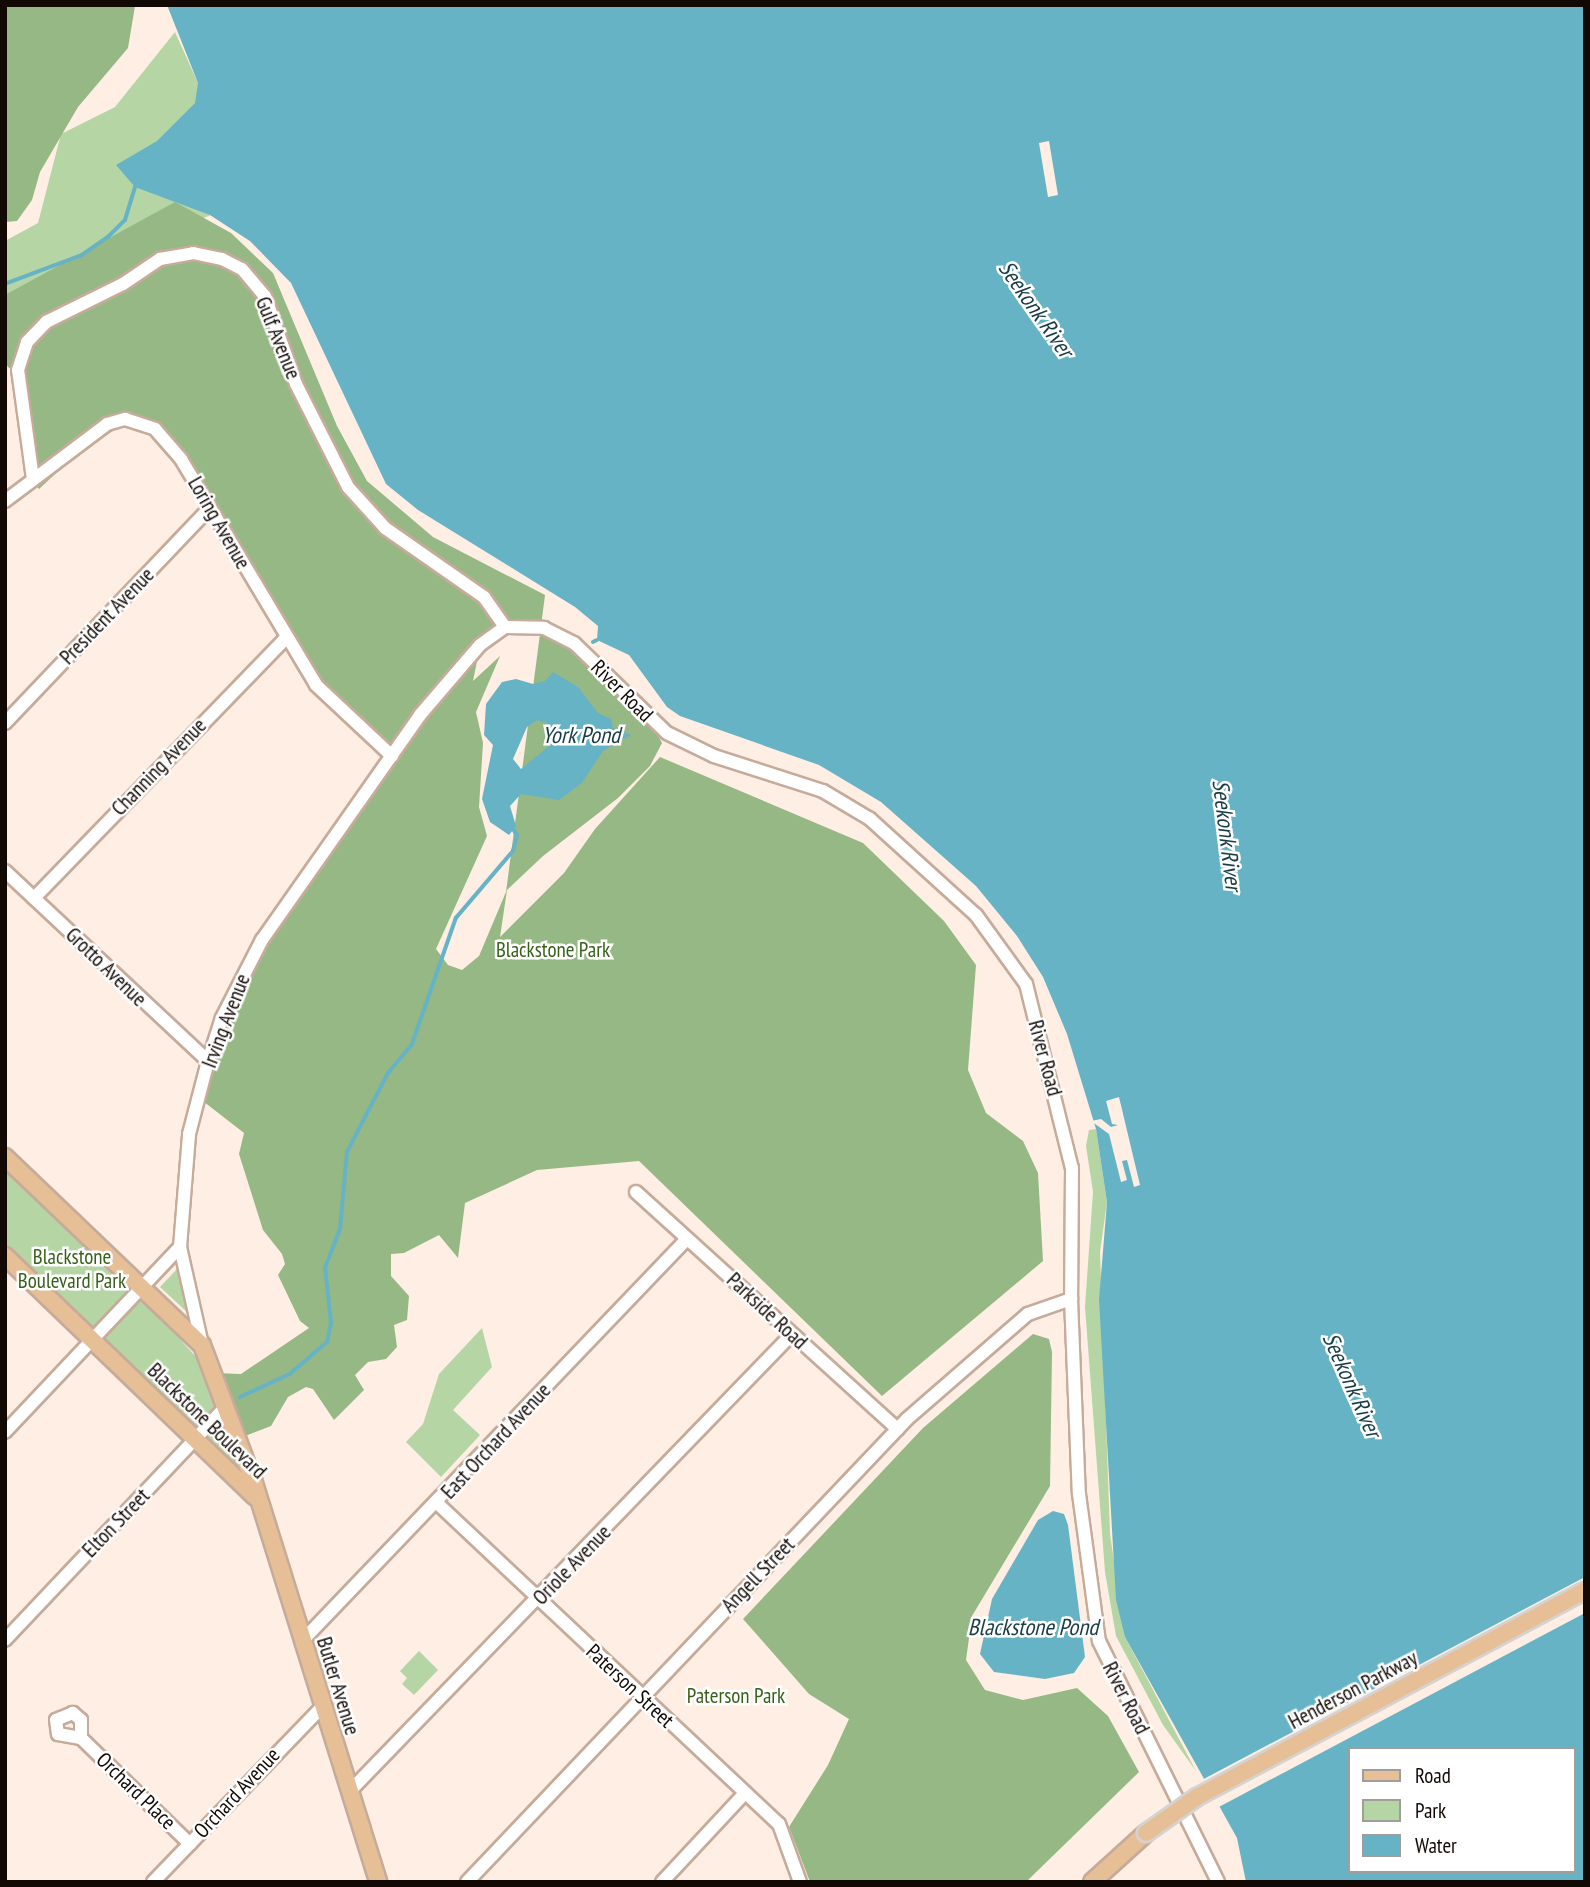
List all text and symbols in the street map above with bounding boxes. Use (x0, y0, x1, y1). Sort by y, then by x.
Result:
water label: Seekonk River (993, 255, 1079, 363)
street label: Gulf Avenue (250, 293, 306, 383)
street label: Loring Avenue (182, 472, 256, 574)
street label: President Avenue (54, 562, 160, 670)
street label: River Road (586, 655, 658, 727)
street label: Channing Avenue (106, 713, 212, 821)
water label: York Pond (542, 721, 620, 749)
water label: Seekonk River (1206, 778, 1248, 892)
street label: Grotto Avenue (60, 922, 152, 1012)
park label: Blackstone Park (496, 937, 610, 963)
street label: Irving Avenue (196, 970, 256, 1072)
street label: River Road (1023, 1017, 1067, 1099)
park label: Blackstone Boulevard Park (18, 1244, 126, 1294)
street label: Parkside Road (722, 1267, 812, 1355)
water label: Seekonk River (1317, 1328, 1387, 1442)
street label: Blackstone Boulevard (142, 1358, 272, 1484)
street label: East Orchard Avenue (436, 1378, 556, 1504)
street label: Elton Street (77, 1483, 155, 1563)
street label: Oriole Avenue (527, 1520, 617, 1610)
street label: Angell Street (716, 1532, 800, 1618)
water label: Blackstone Pond (968, 1613, 1098, 1641)
street label: Butler Avenue (311, 1634, 365, 1738)
street label: Paterson Street (581, 1639, 679, 1733)
street label: Henderson Parkway (1284, 1645, 1422, 1735)
street label: River Road (1097, 1658, 1155, 1738)
park label: Paterson Park (687, 1683, 785, 1709)
street label: Orchard Avenue (189, 1742, 285, 1844)
street label: Orchard Place (91, 1747, 181, 1835)
legend (1348, 1747, 1576, 1873)
text: Road (1415, 1762, 1451, 1789)
text: Park (1415, 1797, 1446, 1824)
text: Water (1415, 1832, 1457, 1859)

